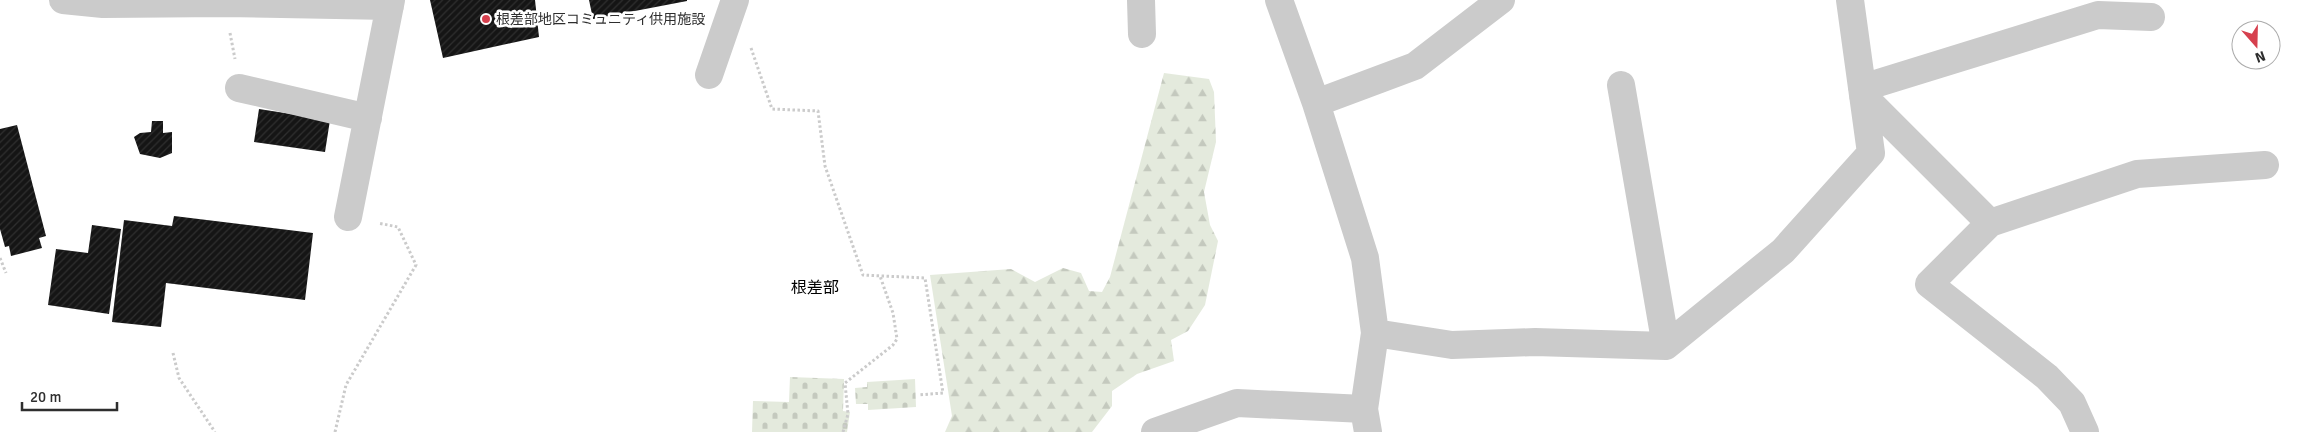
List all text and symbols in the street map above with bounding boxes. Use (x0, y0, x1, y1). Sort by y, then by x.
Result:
place label: 根差部地区コミュニティ供用施設 (496, 11, 705, 28)
marker: 根差部地区コミュニティ供用施設 (480, 13, 492, 25)
north arrow (2231, 20, 2281, 70)
text: N (2253, 47, 2268, 66)
district label: 根差部 (791, 278, 839, 298)
scale bar (22, 380, 118, 412)
text: 20 m (30, 388, 61, 406)

